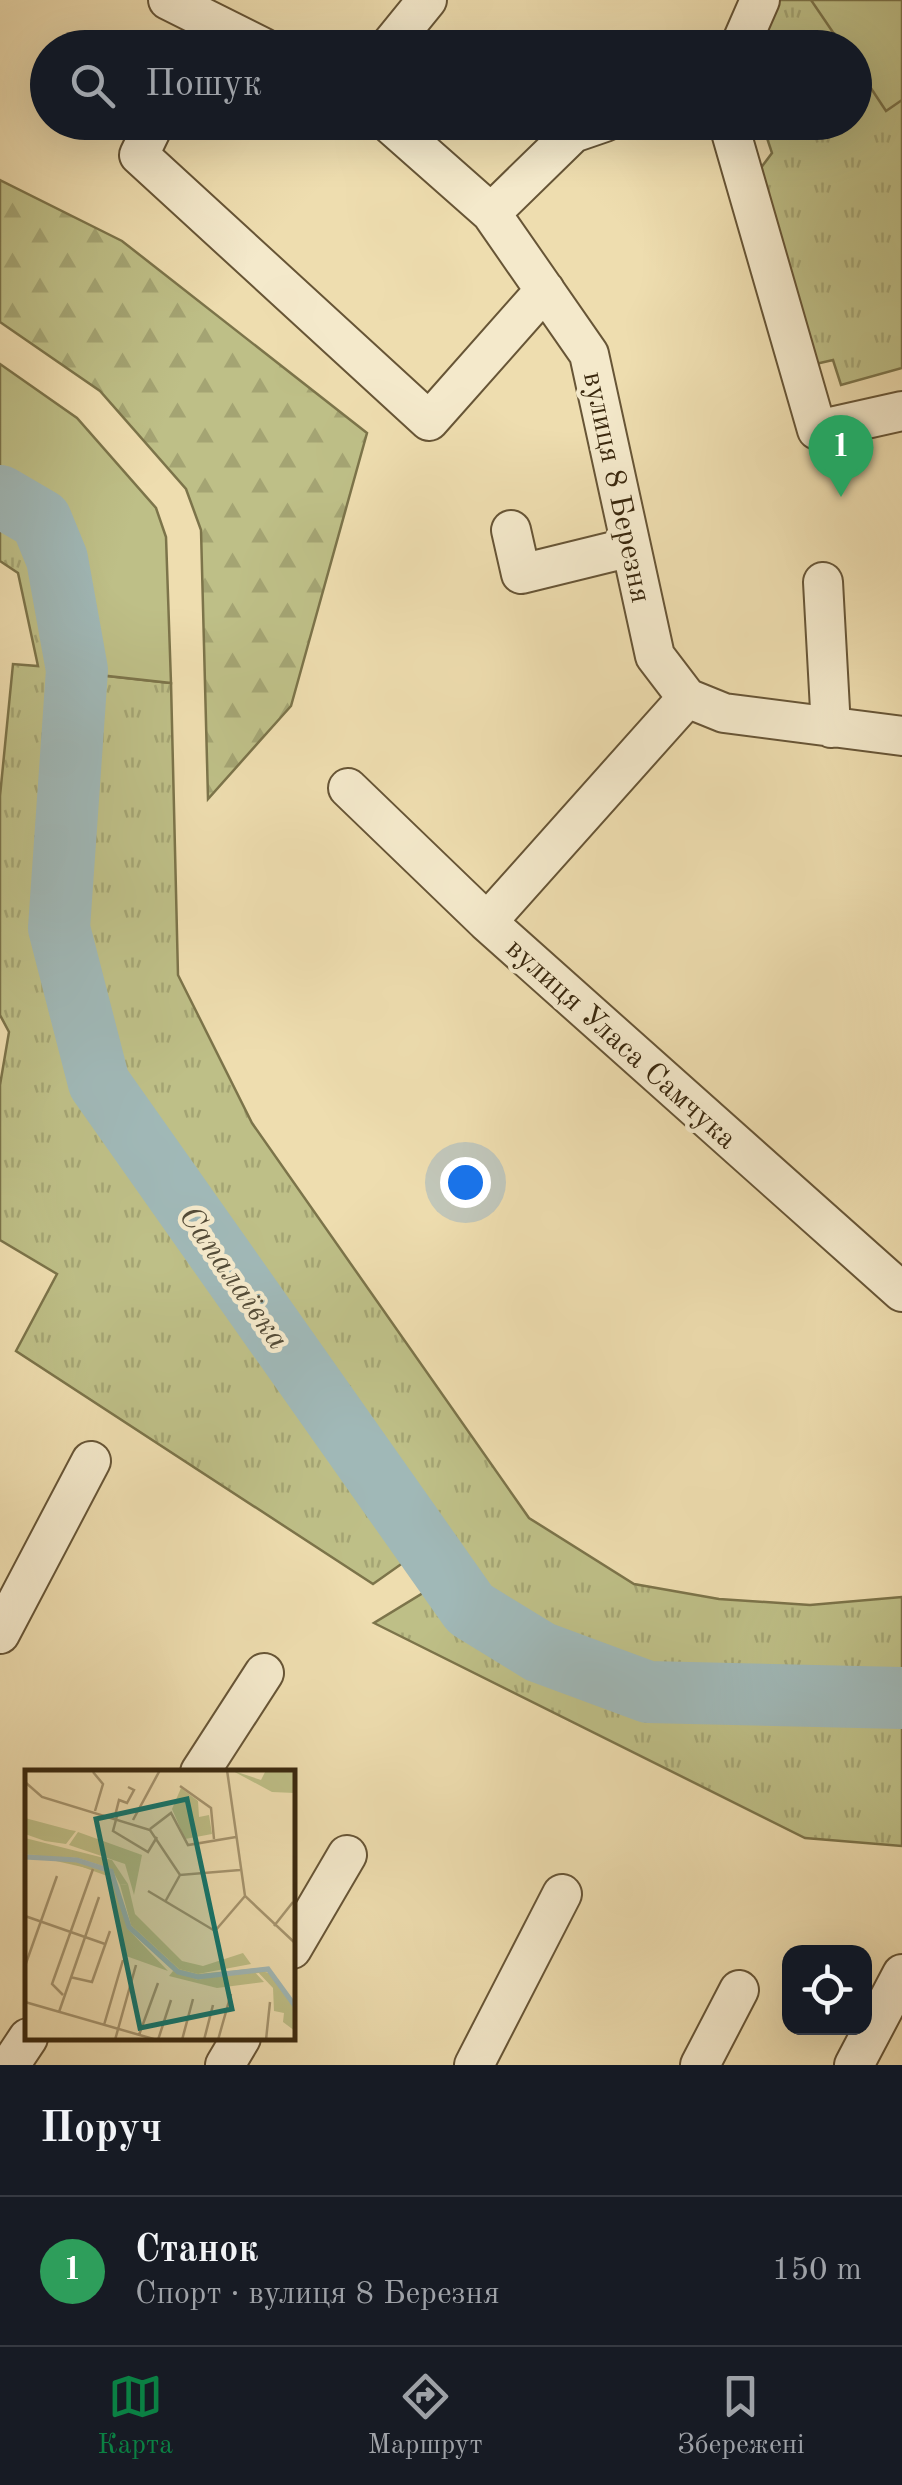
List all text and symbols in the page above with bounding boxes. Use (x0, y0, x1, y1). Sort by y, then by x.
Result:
search box (30, 30, 872, 140)
icon: search (65, 58, 120, 113)
text: Пошук (145, 66, 262, 104)
street label: вулиця 8 Березня (577, 369, 655, 606)
pin: 1 (808, 414, 874, 497)
street label: вулиця Уласа Самчука (500, 934, 742, 1156)
your location (440, 1157, 491, 1208)
water label: Сапалаївка (172, 1201, 294, 1356)
inset map (25, 1770, 295, 2040)
map controls (782, 1945, 872, 2035)
button: locate (782, 1945, 872, 2035)
text: Поруч (40, 2109, 162, 2151)
text: Станок (135, 2232, 258, 2270)
text: 1 (63, 2255, 82, 2287)
text: 150 m (772, 2255, 862, 2287)
text: Спорт · вулиця 8 Березня (135, 2279, 500, 2311)
tab: Карта (97, 2369, 173, 2464)
tab: Маршрут (368, 2369, 483, 2464)
tab: Збережені (677, 2369, 805, 2464)

